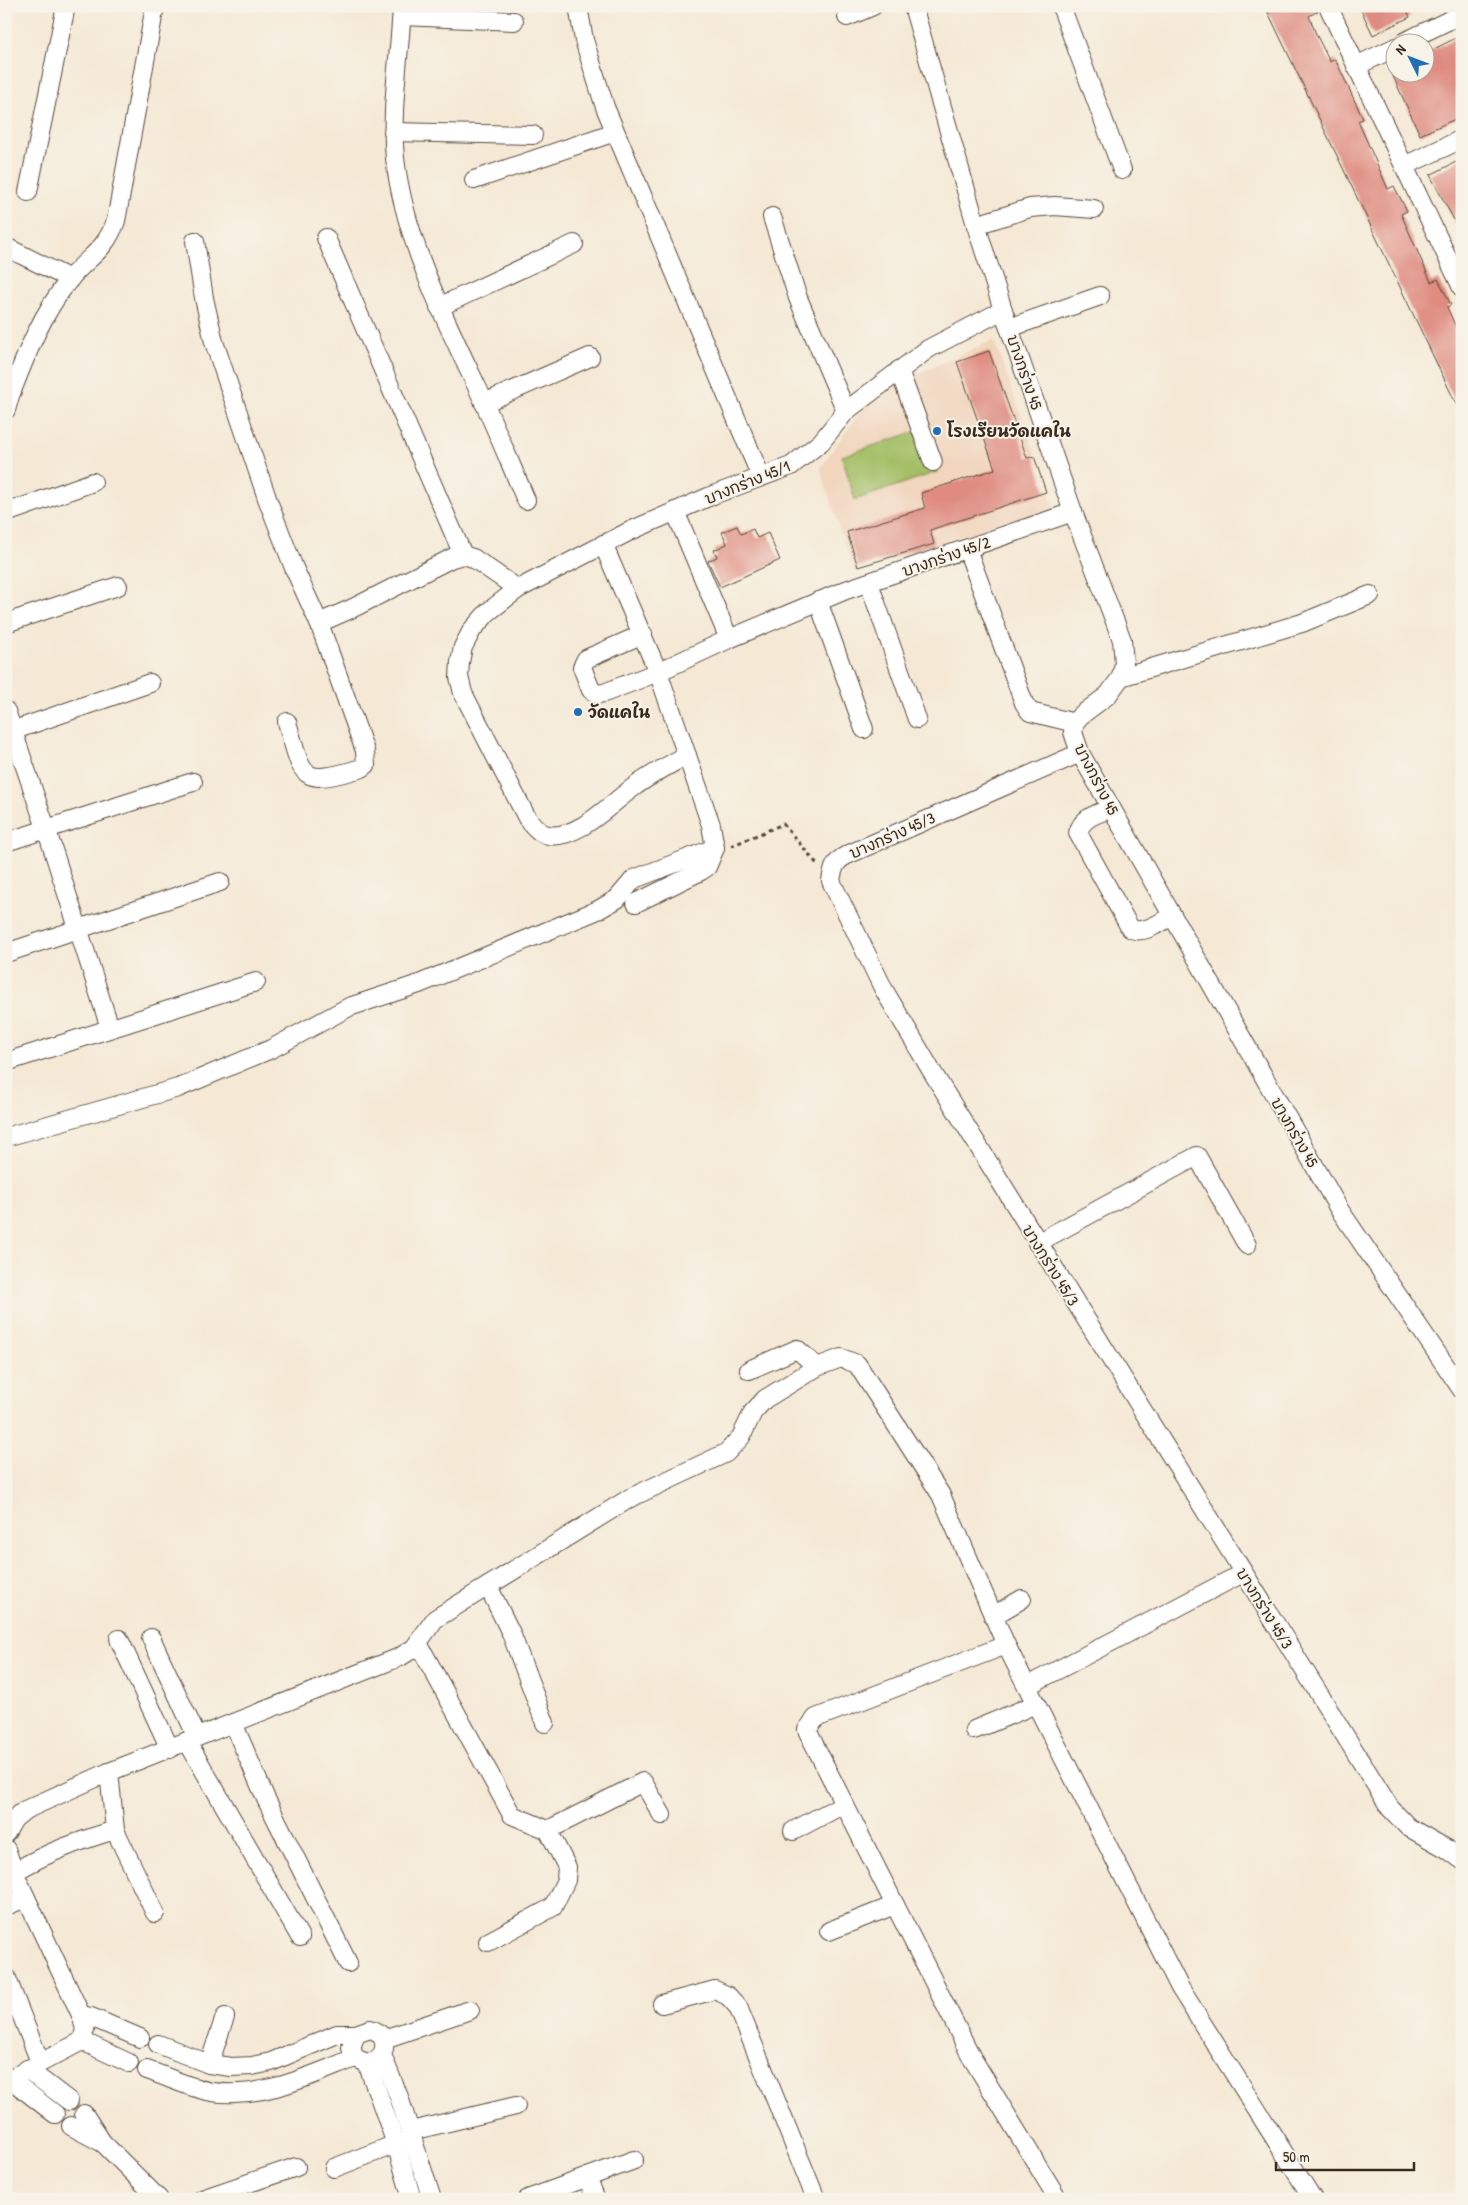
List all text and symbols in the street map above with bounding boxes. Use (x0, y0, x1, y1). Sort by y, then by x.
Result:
north arrow (1386, 32, 1436, 82)
text: N (1390, 39, 1410, 58)
street label: บางกร่าง 45 (1002, 332, 1048, 412)
place label: โรงเรียนวัดแคใน (946, 420, 1071, 442)
marker: โรงเรียนวัดแคใน (931, 425, 943, 437)
street label: บางกร่าง 45/1 (701, 455, 793, 509)
street label: บางกร่าง 45/2 (899, 530, 993, 581)
place label: วัดแคใน (588, 701, 650, 723)
marker: วัดแคใน (572, 706, 584, 718)
street label: บางกร่าง 45 (1070, 739, 1125, 819)
street label: บางกร่าง 45/3 (846, 806, 938, 864)
street label: บางกร่าง 45 (1266, 1093, 1324, 1171)
street label: บางกร่าง 45/3 (1017, 1220, 1085, 1310)
street label: บางกร่าง 45/3 (1231, 1563, 1299, 1653)
scale bar (1276, 2140, 1413, 2172)
text: 50 m (1283, 2146, 1310, 2167)

